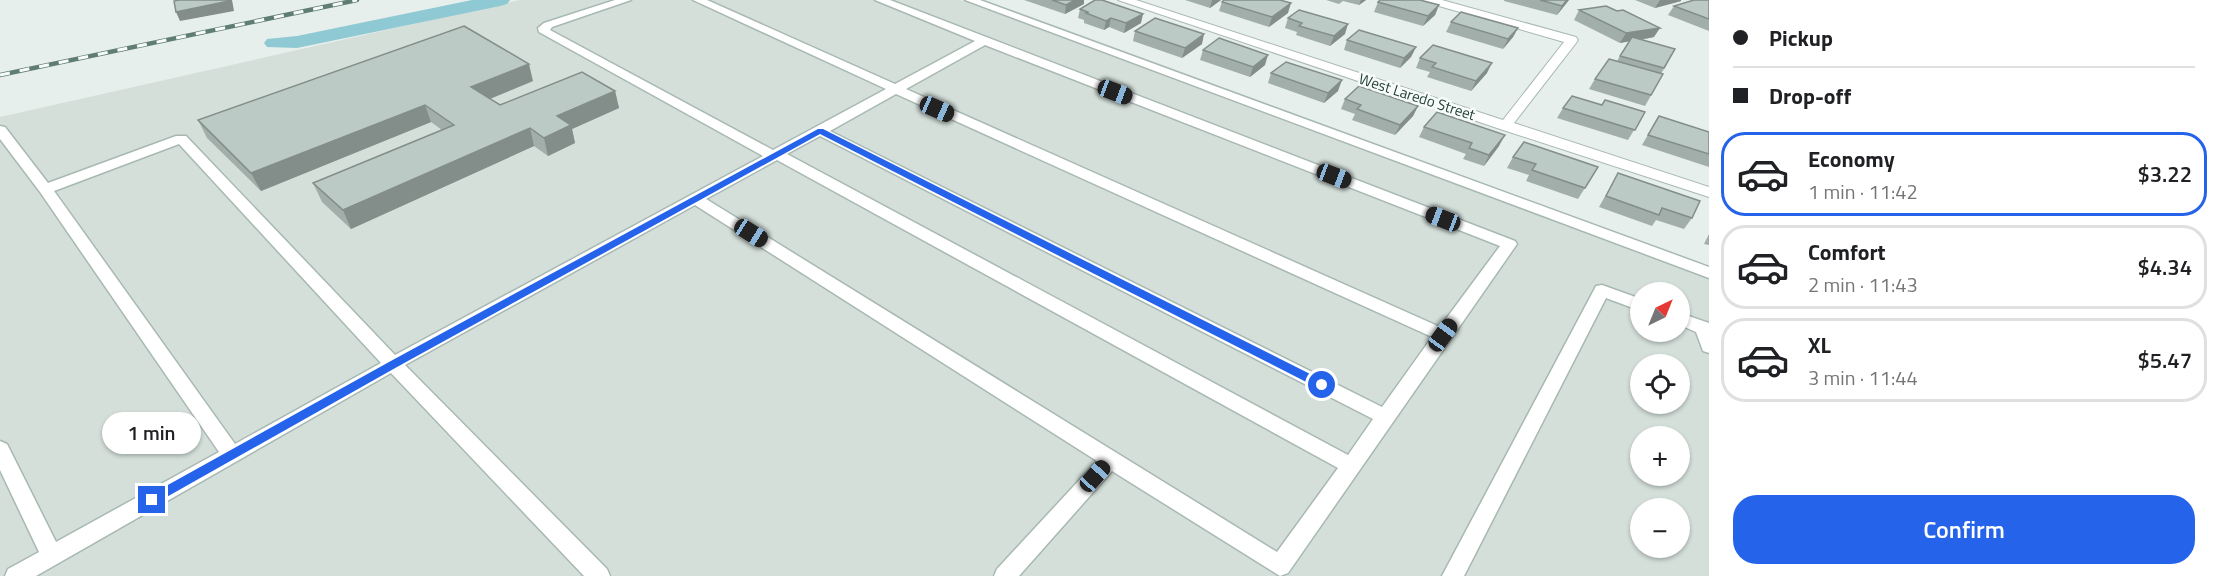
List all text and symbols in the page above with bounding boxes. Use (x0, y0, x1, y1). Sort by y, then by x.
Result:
text: Pickup (1769, 21, 1833, 55)
street label: West Laredo Street (1356, 67, 1479, 126)
car (1095, 77, 1135, 107)
text: Drop-off (1769, 79, 1851, 113)
car (917, 93, 957, 125)
text: Economy (1808, 142, 1895, 176)
icon: car (1736, 147, 1790, 201)
text: $3.22 (2137, 157, 2192, 191)
car (1314, 161, 1354, 191)
text: 1 min · 11:42 (1808, 176, 1918, 207)
car (1423, 204, 1463, 234)
car (731, 216, 771, 250)
text: Comfort (1808, 235, 1886, 269)
icon: car (1736, 240, 1790, 294)
text: $4.34 (2137, 250, 2192, 284)
text: 2 min · 11:43 (1808, 269, 1918, 300)
north arrow (1630, 282, 1690, 342)
map controls (1630, 282, 1690, 558)
car (1425, 315, 1461, 355)
text: XL (1808, 328, 1831, 362)
icon: car (1736, 333, 1790, 387)
text: $5.47 (2137, 343, 2192, 377)
button: locate (1630, 354, 1690, 414)
text: 3 min · 11:44 (1808, 362, 1918, 393)
route start (1308, 371, 1335, 398)
callout: 1 min (102, 413, 201, 455)
text: 1 min (127, 417, 176, 448)
button: + (1630, 426, 1690, 486)
car (1076, 457, 1114, 495)
route end (138, 486, 165, 513)
button: Confirm (1733, 495, 2195, 564)
button: − (1630, 498, 1690, 558)

